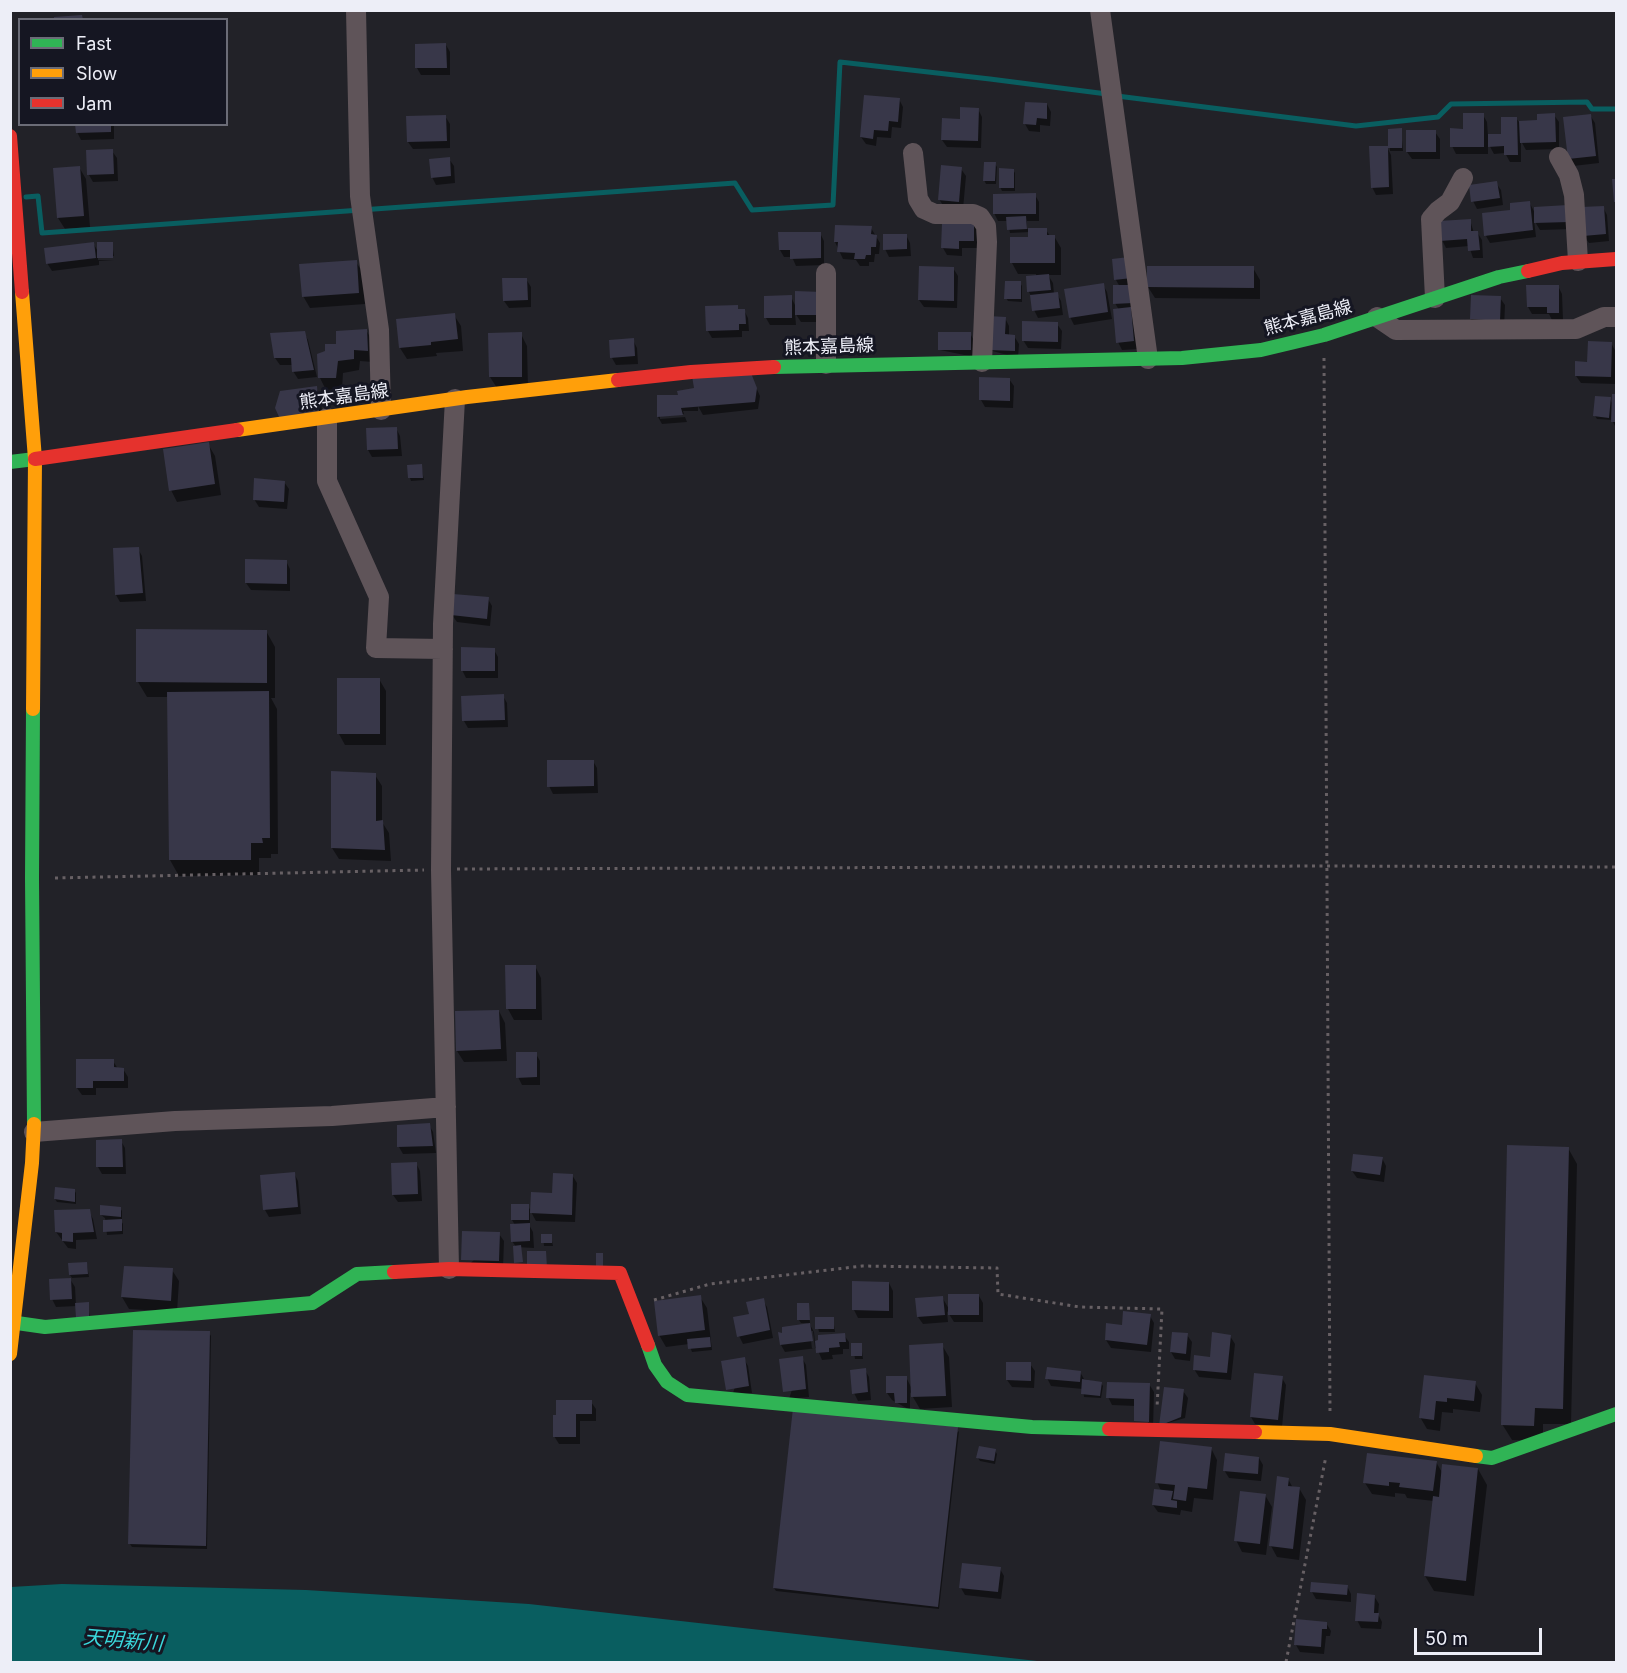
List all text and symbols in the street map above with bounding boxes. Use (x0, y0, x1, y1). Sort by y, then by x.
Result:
legend (18, 18, 228, 126)
text: Fast (76, 33, 112, 54)
text: Slow (76, 63, 117, 84)
text: Jam (76, 93, 112, 114)
street label: 熊本嘉島線 (1262, 296, 1354, 340)
street label: 熊本嘉島線 (784, 335, 874, 359)
street label: 熊本嘉島線 (298, 380, 390, 414)
scale bar (1417, 1616, 1544, 1654)
water label: 天明新川 (82, 1626, 164, 1656)
text: 50 m (1425, 1628, 1468, 1649)

